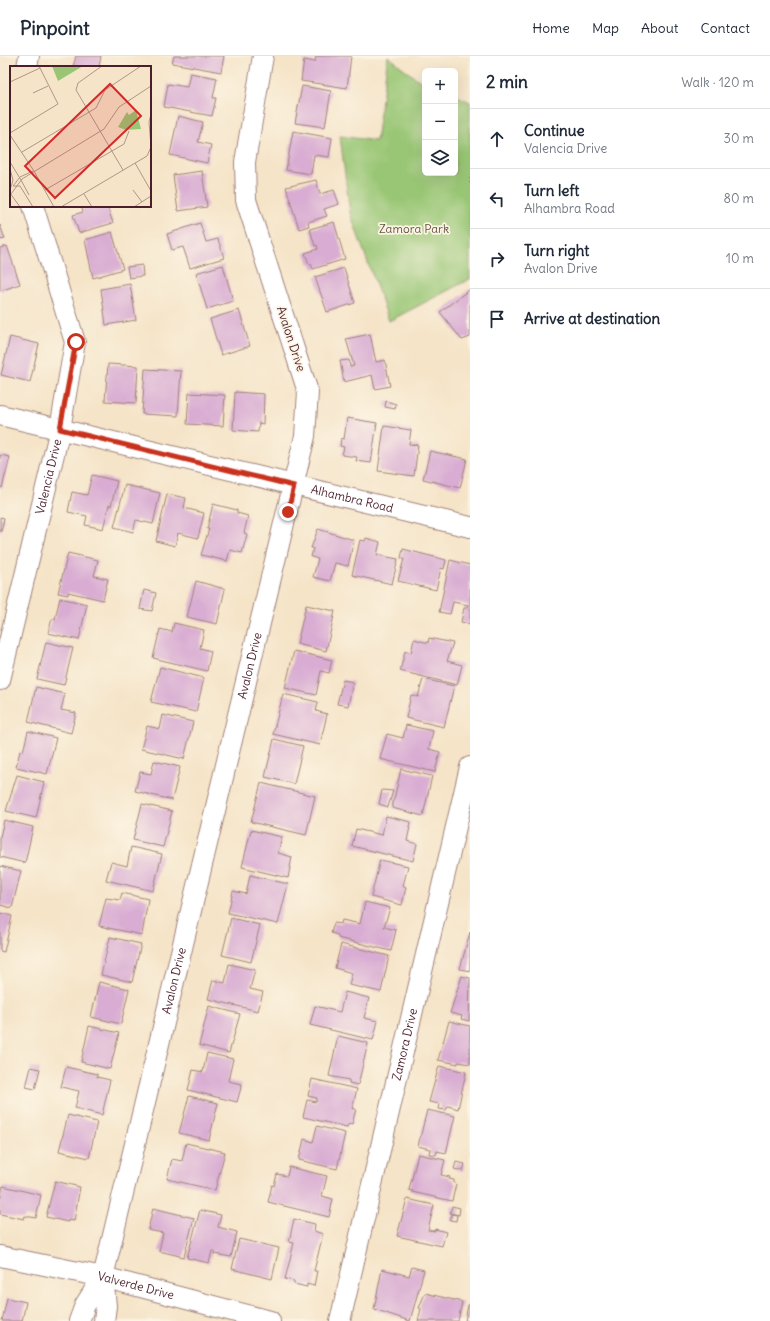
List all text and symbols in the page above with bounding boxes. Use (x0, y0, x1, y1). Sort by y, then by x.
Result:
text: Pinpoint (20, 16, 90, 40)
text: Home (532, 19, 570, 37)
text: Map (592, 19, 619, 37)
text: About (641, 19, 679, 37)
text: Contact (701, 19, 750, 37)
inset map (10, 66, 151, 207)
map controls (422, 68, 458, 176)
button: + (422, 68, 458, 104)
text: 2 min (486, 71, 528, 93)
text: Walk · 120 m (681, 74, 754, 91)
button: − (422, 104, 458, 140)
text: Continue (524, 121, 585, 140)
icon: ahead (486, 128, 508, 150)
text: 30 m (724, 130, 754, 147)
button: layers (422, 140, 458, 176)
text: Valencia Drive (524, 140, 607, 157)
text: Turn left (524, 181, 579, 200)
icon: left (486, 188, 508, 210)
text: 80 m (723, 190, 754, 207)
text: Alhambra Road (524, 200, 615, 217)
park label: Zamora Park (379, 221, 449, 236)
text: Turn right (524, 241, 589, 260)
icon: right (486, 248, 508, 270)
text: 10 m (726, 250, 754, 267)
text: Avalon Drive (524, 260, 598, 277)
street label: Avalon Drive (274, 304, 309, 373)
icon: arrive (486, 308, 508, 330)
text: Arrive at destination (524, 309, 660, 328)
route start (67, 333, 85, 351)
street label: Valencia Drive (32, 437, 64, 516)
street label: Alhambra Road (310, 481, 395, 515)
route end (279, 503, 297, 521)
street label: Avalon Drive (234, 631, 265, 700)
street label: Avalon Drive (158, 946, 189, 1015)
street label: Zamora Drive (389, 1007, 420, 1082)
street label: Valverde Drive (96, 1268, 176, 1302)

